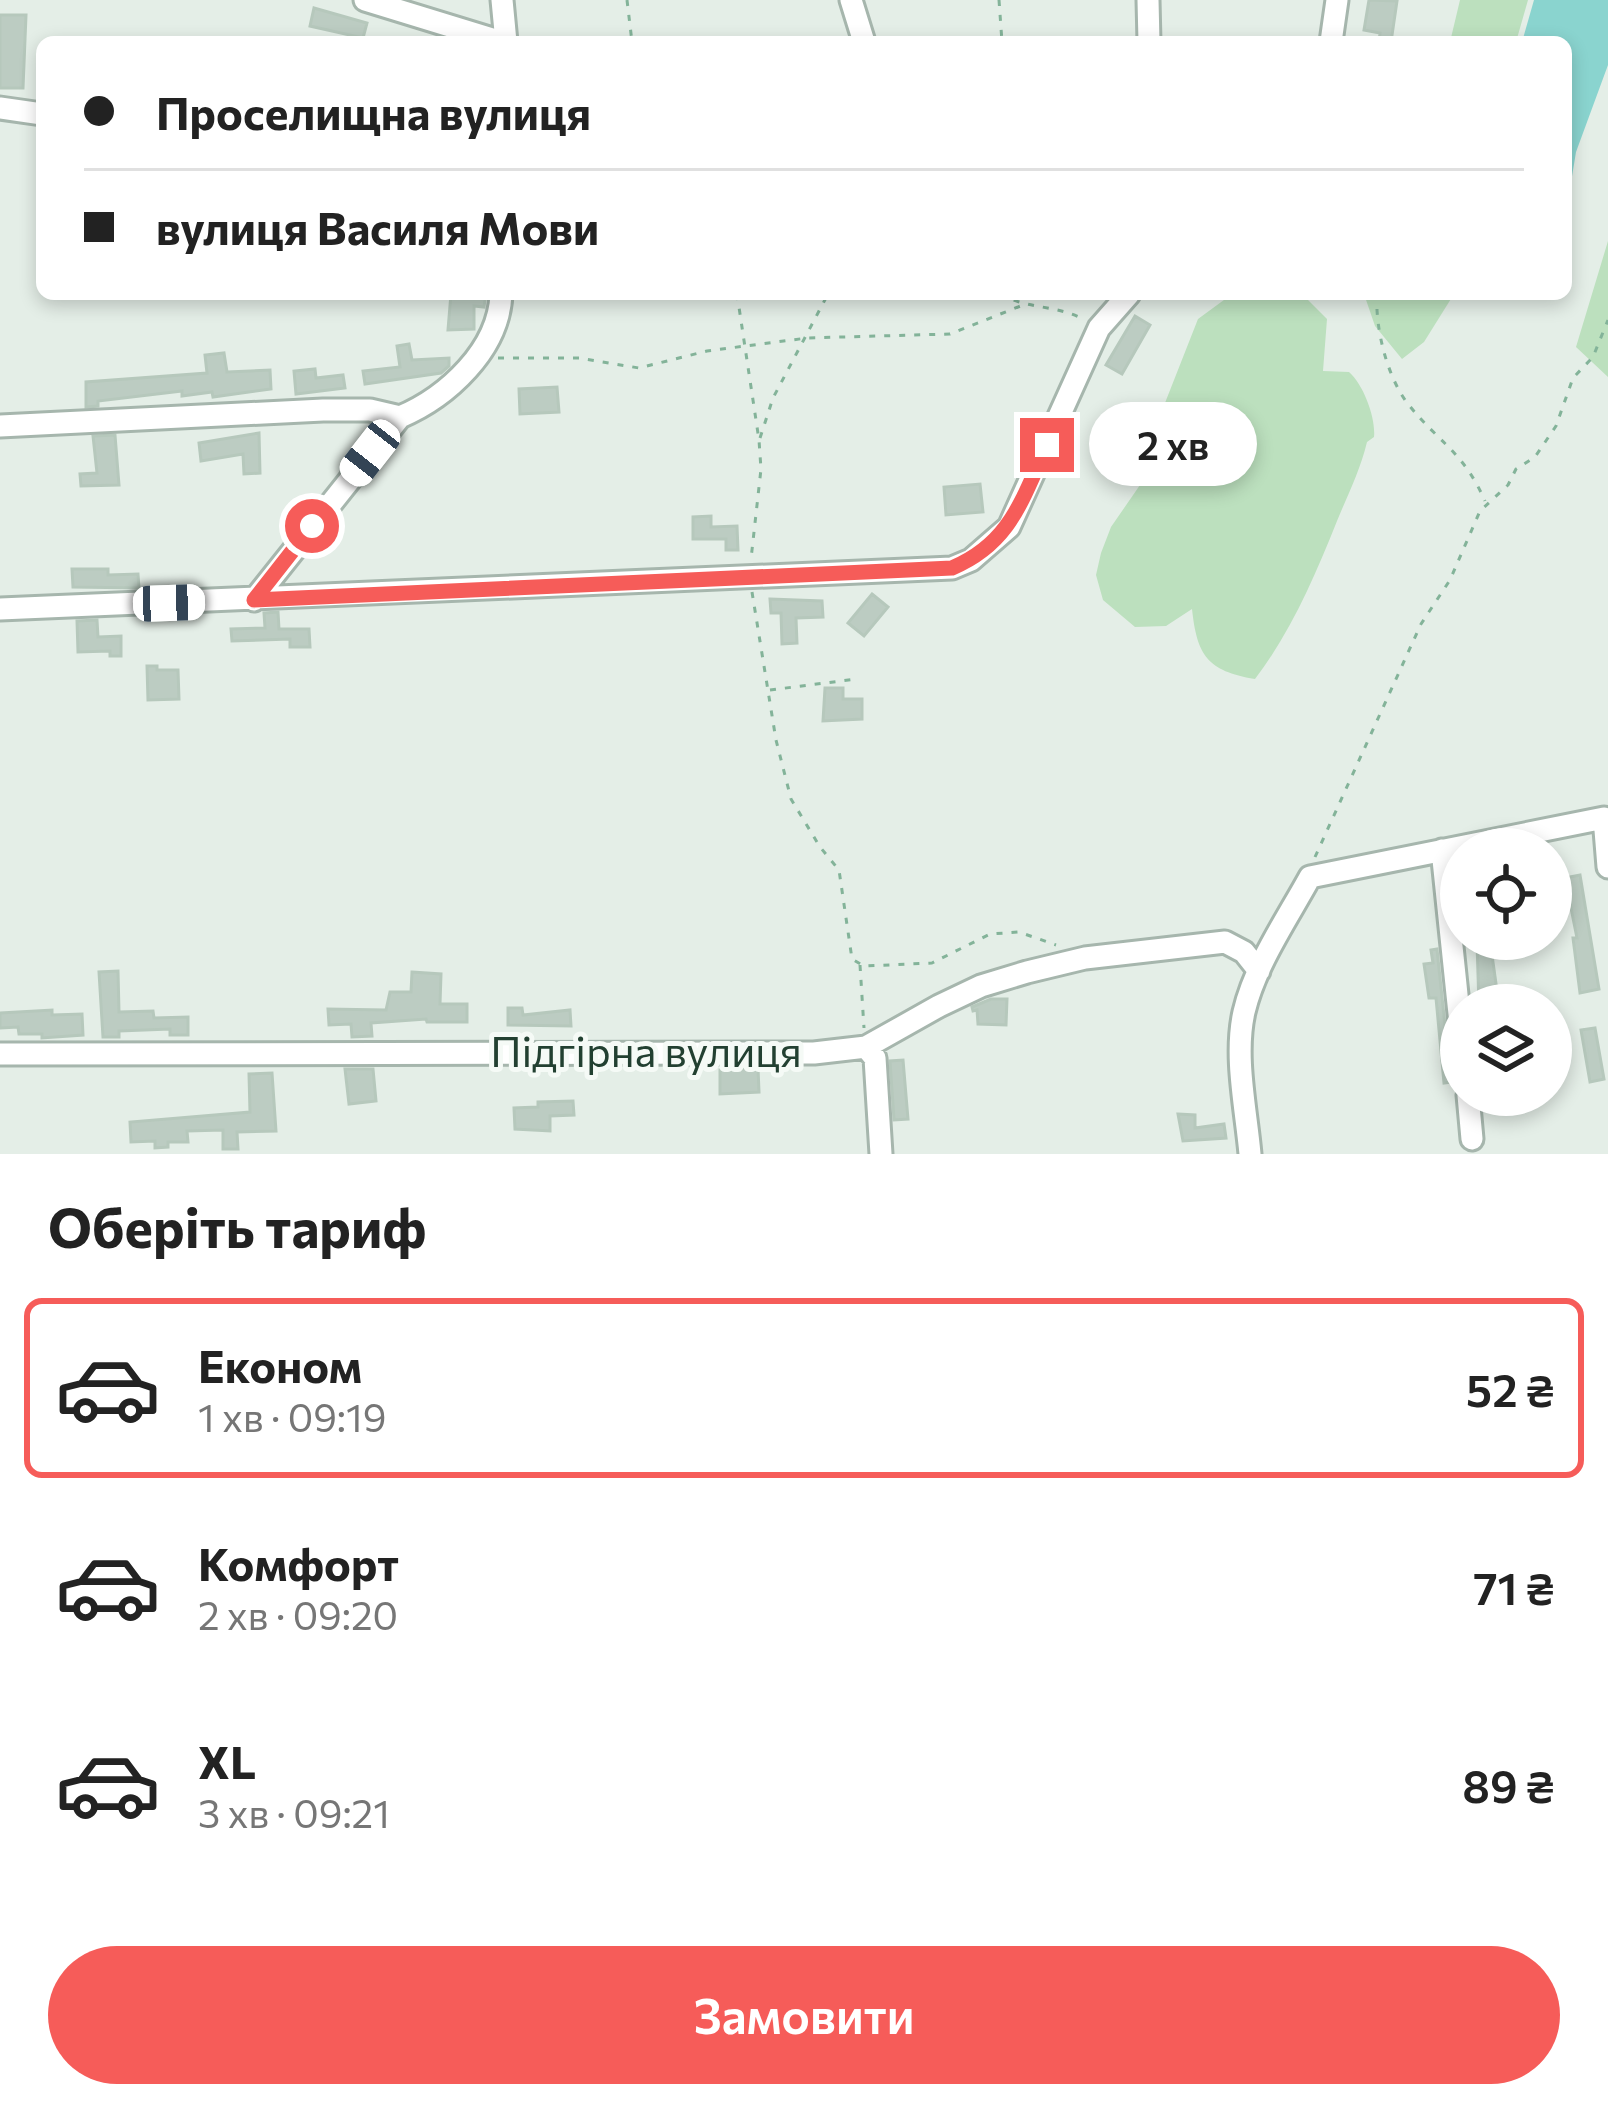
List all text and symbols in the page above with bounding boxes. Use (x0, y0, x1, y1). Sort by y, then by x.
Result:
text: Проселищна вулиця (156, 84, 591, 139)
text: вулиця Василя Мови (156, 199, 599, 254)
callout: 2 хв (1089, 403, 1257, 487)
car (334, 414, 406, 492)
route end (1020, 418, 1074, 472)
text: 2 хв (1137, 420, 1209, 468)
route start (285, 499, 339, 553)
car (132, 584, 206, 622)
map controls (1440, 828, 1572, 1116)
button: locate (1440, 828, 1572, 960)
button: layers (1440, 984, 1572, 1116)
street label: Підгірна вулиця (490, 1024, 802, 1076)
text: Оберіть тариф (48, 1193, 426, 1259)
icon: car (54, 1334, 162, 1442)
text: Економ (198, 1337, 362, 1392)
text: 52 ₴ (1466, 1361, 1554, 1416)
text: 1 хв · 09:19 (198, 1392, 386, 1440)
icon: car (54, 1532, 162, 1640)
text: Комфорт (198, 1535, 399, 1590)
text: 71 ₴ (1473, 1559, 1554, 1614)
text: 2 хв · 09:20 (198, 1590, 398, 1638)
icon: car (54, 1730, 162, 1838)
text: XL (198, 1733, 256, 1788)
text: 89 ₴ (1462, 1757, 1554, 1812)
text: 3 хв · 09:21 (198, 1788, 390, 1836)
button: Замовити (48, 1946, 1560, 2084)

